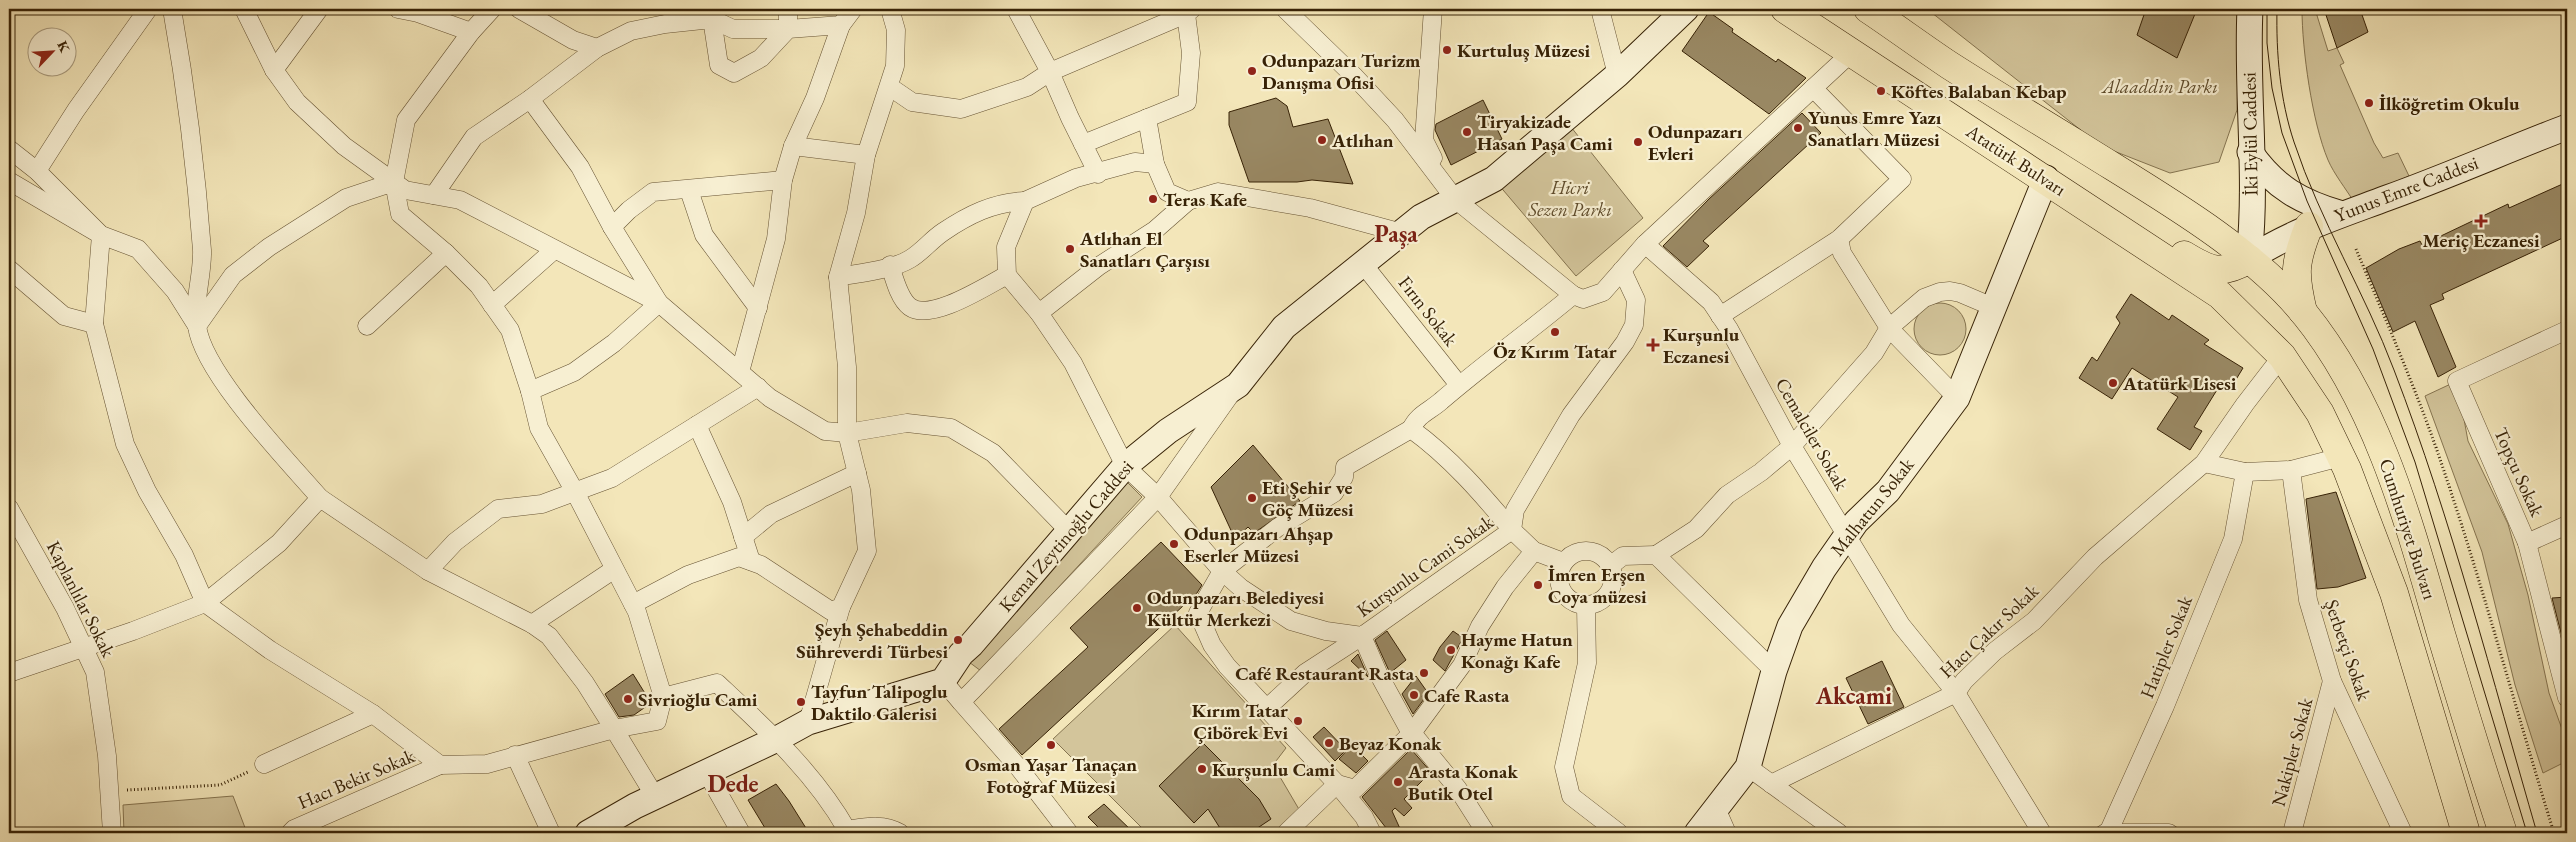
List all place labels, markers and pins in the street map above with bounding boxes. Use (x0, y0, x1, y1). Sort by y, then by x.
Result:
place label: Kurtuluş Müzesi (1457, 38, 1591, 63)
marker: Kurtuluş Müzesi (1441, 44, 1453, 56)
place label: Odunpazarı Turizm Danışma Ofisi (1262, 48, 1421, 95)
marker: Odunpazarı Turizm Danışma Ofisi (1246, 65, 1258, 77)
place label: Köftes Balaban Kebap (1891, 79, 2067, 104)
marker: Köftes Balaban Kebap (1875, 85, 1887, 97)
place label: İlköğretim Okulu (2379, 91, 2520, 116)
marker: İlköğretim Okulu (2363, 97, 2375, 109)
place label: Yunus Emre Yazı Sanatları Müzesi (1808, 105, 1942, 152)
place label: Tiryakizade Hasan Paşa Cami (1477, 109, 1613, 156)
place label: Odunpazarı Evleri (1648, 119, 1743, 166)
marker: Yunus Emre Yazı Sanatları Müzesi (1792, 122, 1804, 134)
marker: Tiryakizade Hasan Paşa Cami (1461, 126, 1473, 138)
place label: Atlıhan (1331, 128, 1394, 153)
marker: Atlıhan (1316, 134, 1328, 146)
marker: Odunpazarı Evleri (1632, 136, 1644, 148)
place label: Teras Kafe (1163, 187, 1247, 212)
marker: Teras Kafe (1147, 193, 1159, 205)
marker: Meriç Eczanesi (2475, 215, 2487, 227)
place label: Atlıhan El Sanatları Çarşısı (1079, 226, 1210, 273)
place label: Meriç Eczanesi (2422, 228, 2540, 253)
marker: Atlıhan El Sanatları Çarşısı (1064, 243, 1076, 255)
place label: Kurşunlu Eczanesi (1663, 322, 1740, 369)
marker: Öz Kırım Tatar (1549, 326, 1561, 338)
place label: Öz Kırım Tatar (1493, 339, 1617, 364)
marker: Kurşunlu Eczanesi (1647, 339, 1659, 351)
place label: Atatürk Lisesi (2122, 371, 2237, 396)
marker: Atatürk Lisesi (2107, 377, 2119, 389)
place label: Eti Şehir ve Göç Müzesi (1262, 475, 1354, 522)
marker: Eti Şehir ve Göç Müzesi (1246, 492, 1258, 504)
place label: Odunpazarı Ahşap Eserler Müzesi (1184, 521, 1333, 568)
marker: Odunpazarı Ahşap Eserler Müzesi (1168, 538, 1180, 550)
place label: İmren Erşen Coya müzesi (1548, 562, 1647, 609)
marker: İmren Erşen Coya müzesi (1532, 579, 1544, 591)
place label: Odunpazarı Belediyesi Kültür Merkezi (1147, 585, 1324, 632)
marker: Odunpazarı Belediyesi Kültür Merkezi (1131, 602, 1143, 614)
place label: Şeyh Şehabeddin Sühreverdi Türbesi (796, 617, 948, 664)
place label: Hayme Hatun Konağı Kafe (1461, 627, 1573, 674)
marker: Şeyh Şehabeddin Sühreverdi Türbesi (952, 634, 964, 646)
marker: Hayme Hatun Konağı Kafe (1445, 644, 1457, 656)
place label: Café Restaurant Rasta (1235, 661, 1415, 686)
marker: Café Restaurant Rasta (1418, 667, 1430, 679)
place label: Tayfun Talipoglu Daktilo Galerisi (811, 679, 948, 726)
place label: Cafe Rasta (1424, 683, 1510, 708)
place label: Sivrioğlu Cami (638, 687, 758, 712)
marker: Cafe Rasta (1408, 689, 1420, 701)
marker: Sivrioğlu Cami (622, 693, 634, 705)
marker: Tayfun Talipoglu Daktilo Galerisi (795, 696, 807, 708)
place label: Kırım Tatar Çibörek Evi (1192, 698, 1288, 745)
marker: Kırım Tatar Çibörek Evi (1292, 715, 1304, 727)
place label: Beyaz Konak (1339, 731, 1442, 756)
marker: Beyaz Konak (1323, 737, 1335, 749)
marker: Osman Yaşar Tanaçan Fotoğraf Müzesi (1045, 739, 1057, 751)
place label: Osman Yaşar Tanaçan Fotoğraf Müzesi (965, 752, 1137, 799)
place label: Kurşunlu Cami (1212, 757, 1336, 782)
place label: Arasta Konak Butik Otel (1407, 759, 1518, 806)
marker: Kurşunlu Cami (1196, 763, 1208, 775)
marker: Arasta Konak Butik Otel (1392, 776, 1404, 788)

